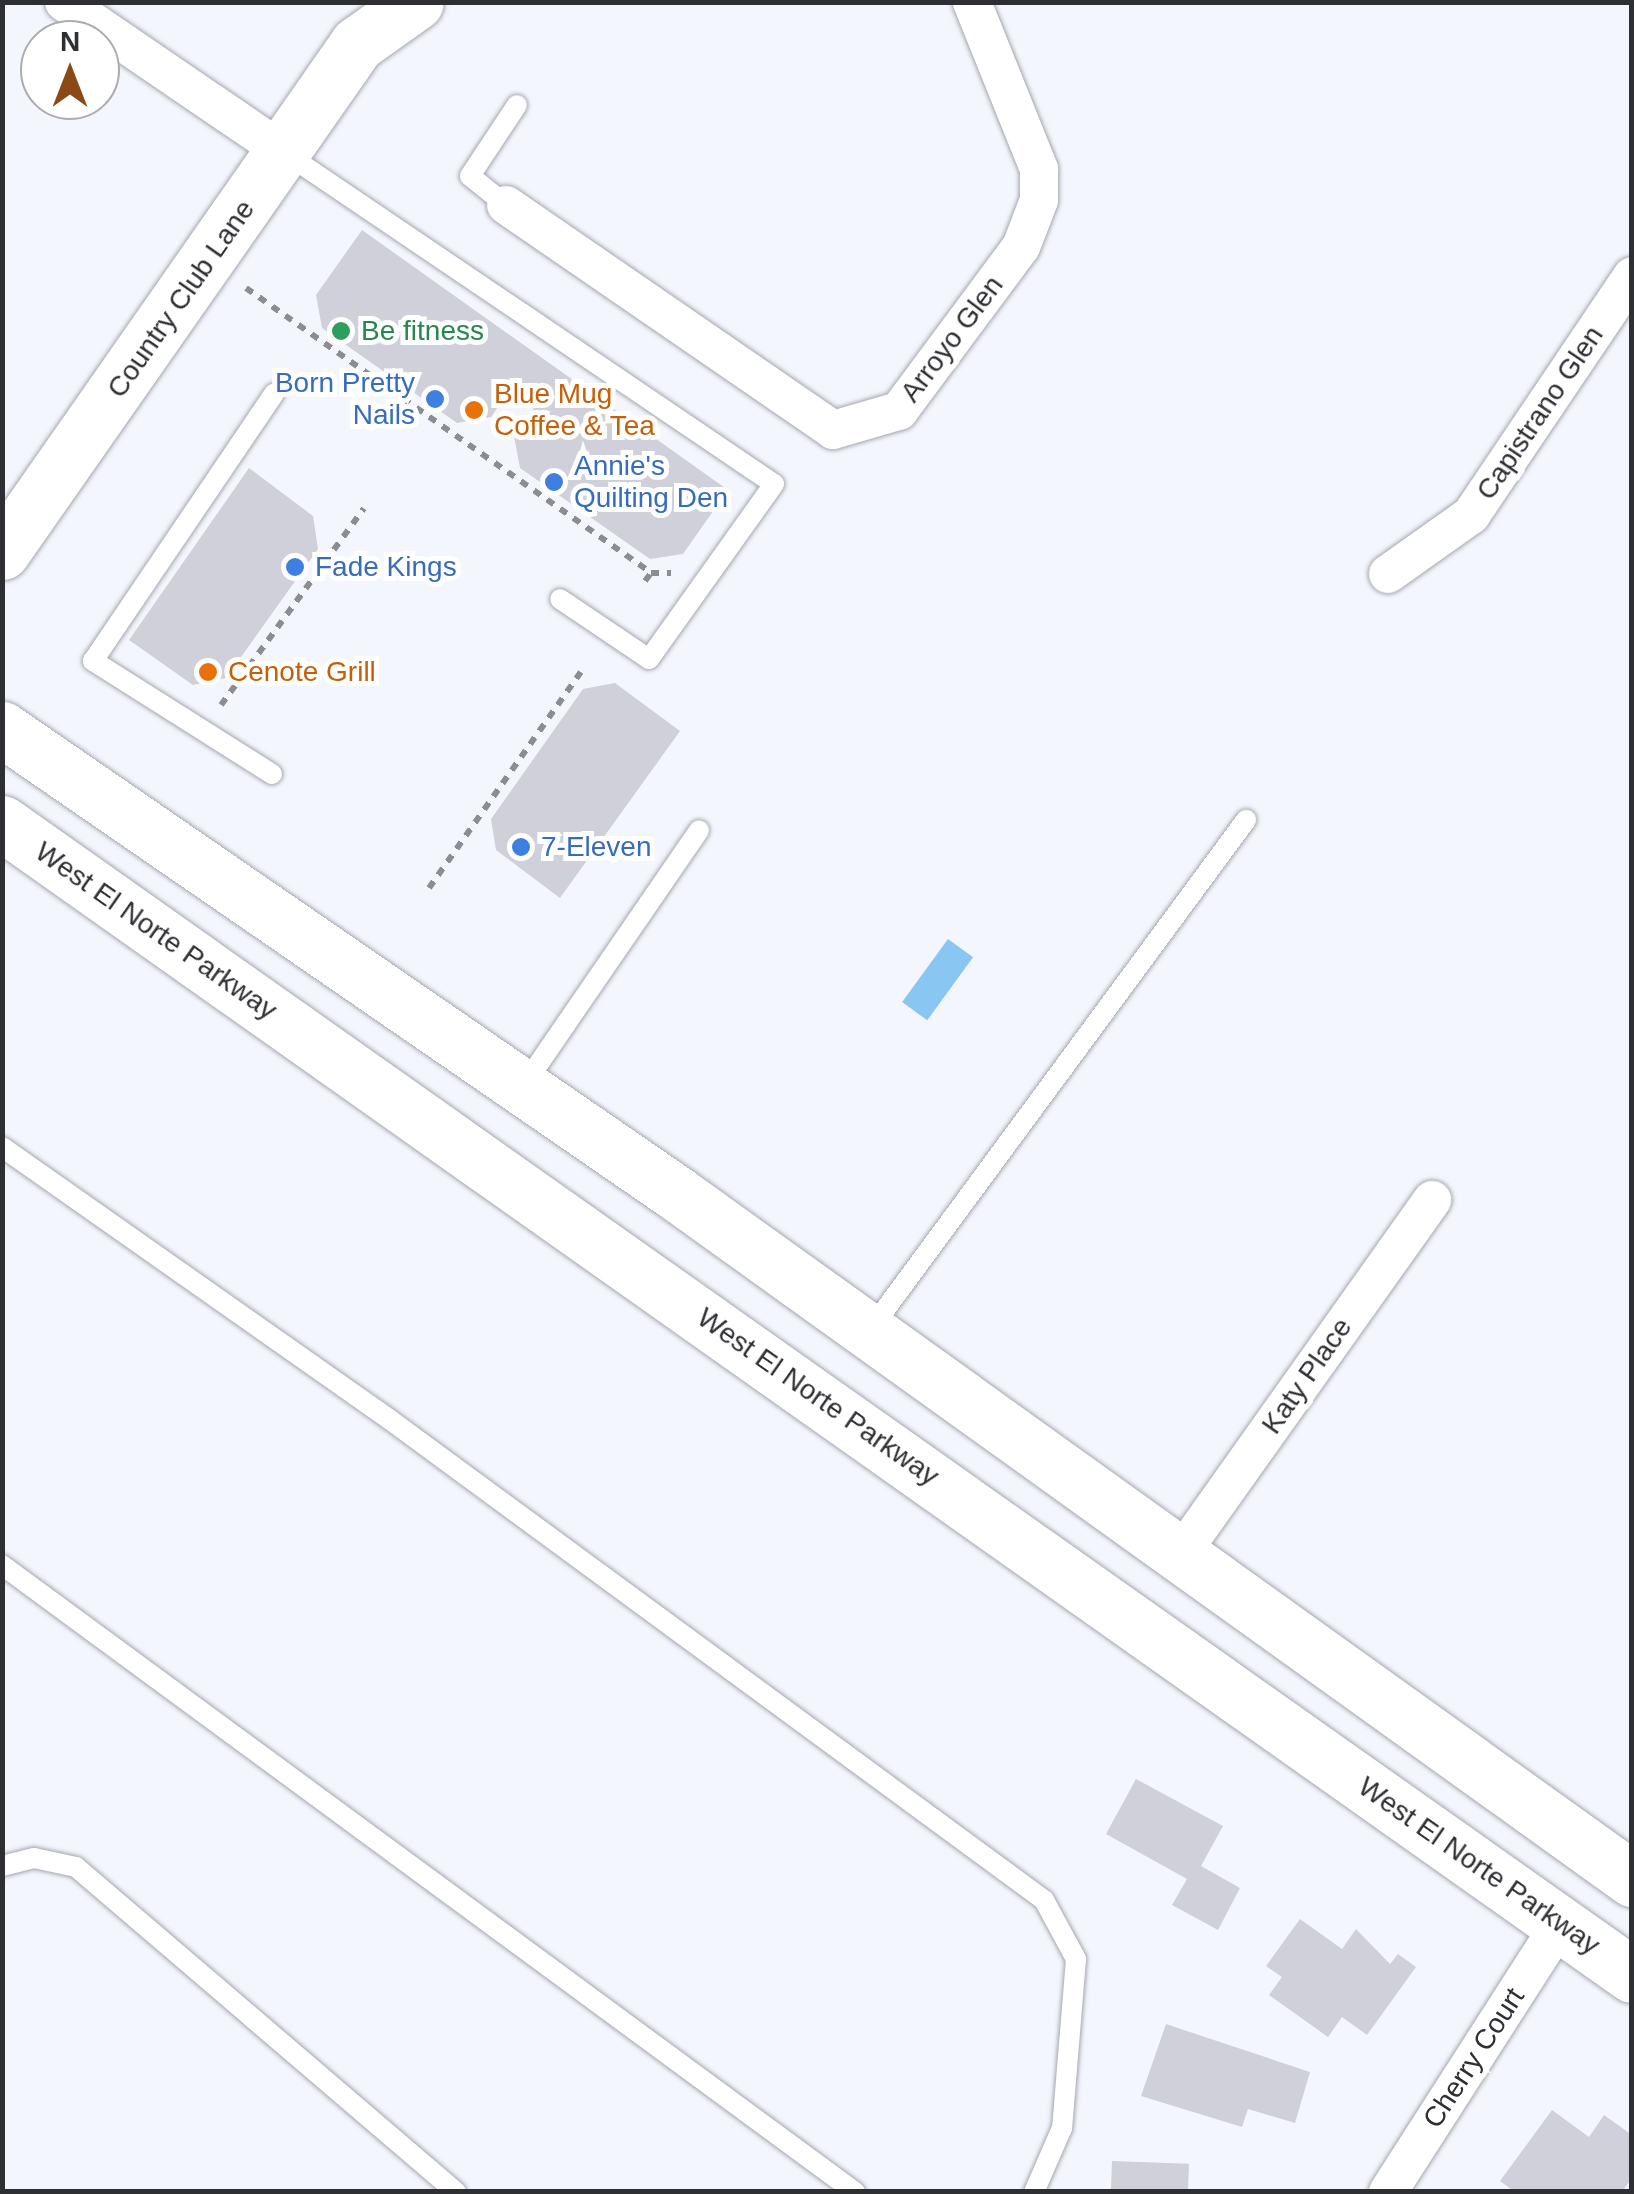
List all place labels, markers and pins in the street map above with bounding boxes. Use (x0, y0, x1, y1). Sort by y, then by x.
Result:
place label: Be fitness (361, 314, 484, 348)
marker: Be fitness (330, 320, 352, 342)
place label: Born Pretty Nails (275, 366, 415, 432)
place label: Blue Mug Coffee & Tea (494, 377, 655, 443)
marker: Born Pretty Nails (424, 388, 446, 410)
marker: Blue Mug Coffee & Tea (463, 399, 485, 421)
place label: Annie's Quilting Den (574, 449, 728, 515)
marker: Annie's Quilting Den (543, 471, 565, 493)
place label: Fade Kings (315, 550, 457, 584)
marker: Fade Kings (284, 556, 306, 578)
place label: Cenote Grill (228, 655, 376, 689)
marker: Cenote Grill (197, 661, 219, 683)
place label: 7-Eleven (541, 830, 652, 864)
marker: 7-Eleven (510, 836, 532, 858)

